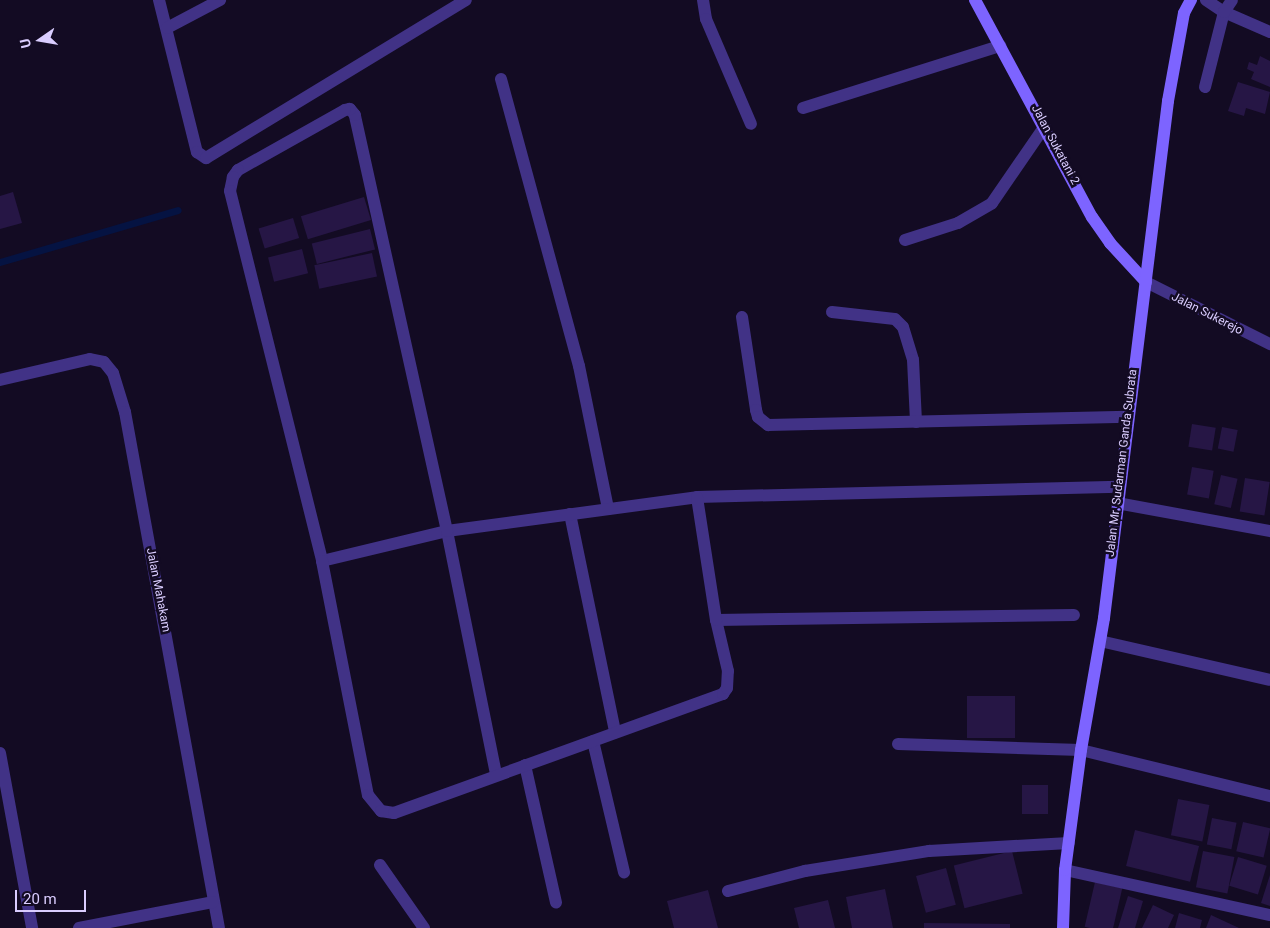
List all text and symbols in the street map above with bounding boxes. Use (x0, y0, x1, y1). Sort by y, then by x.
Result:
north arrow (15, 15, 65, 65)
text: U (17, 37, 34, 50)
street label: Jalan Sukatani 2 (1028, 103, 1082, 187)
street label: Jalan Sukerejo (1169, 290, 1245, 338)
street label: Jalan Mr. Sudarman Ganda Subrata (1103, 368, 1141, 558)
street label: Jalan Mahakam (143, 547, 173, 633)
scale bar (18, 880, 89, 912)
text: 20 m (23, 890, 57, 908)

